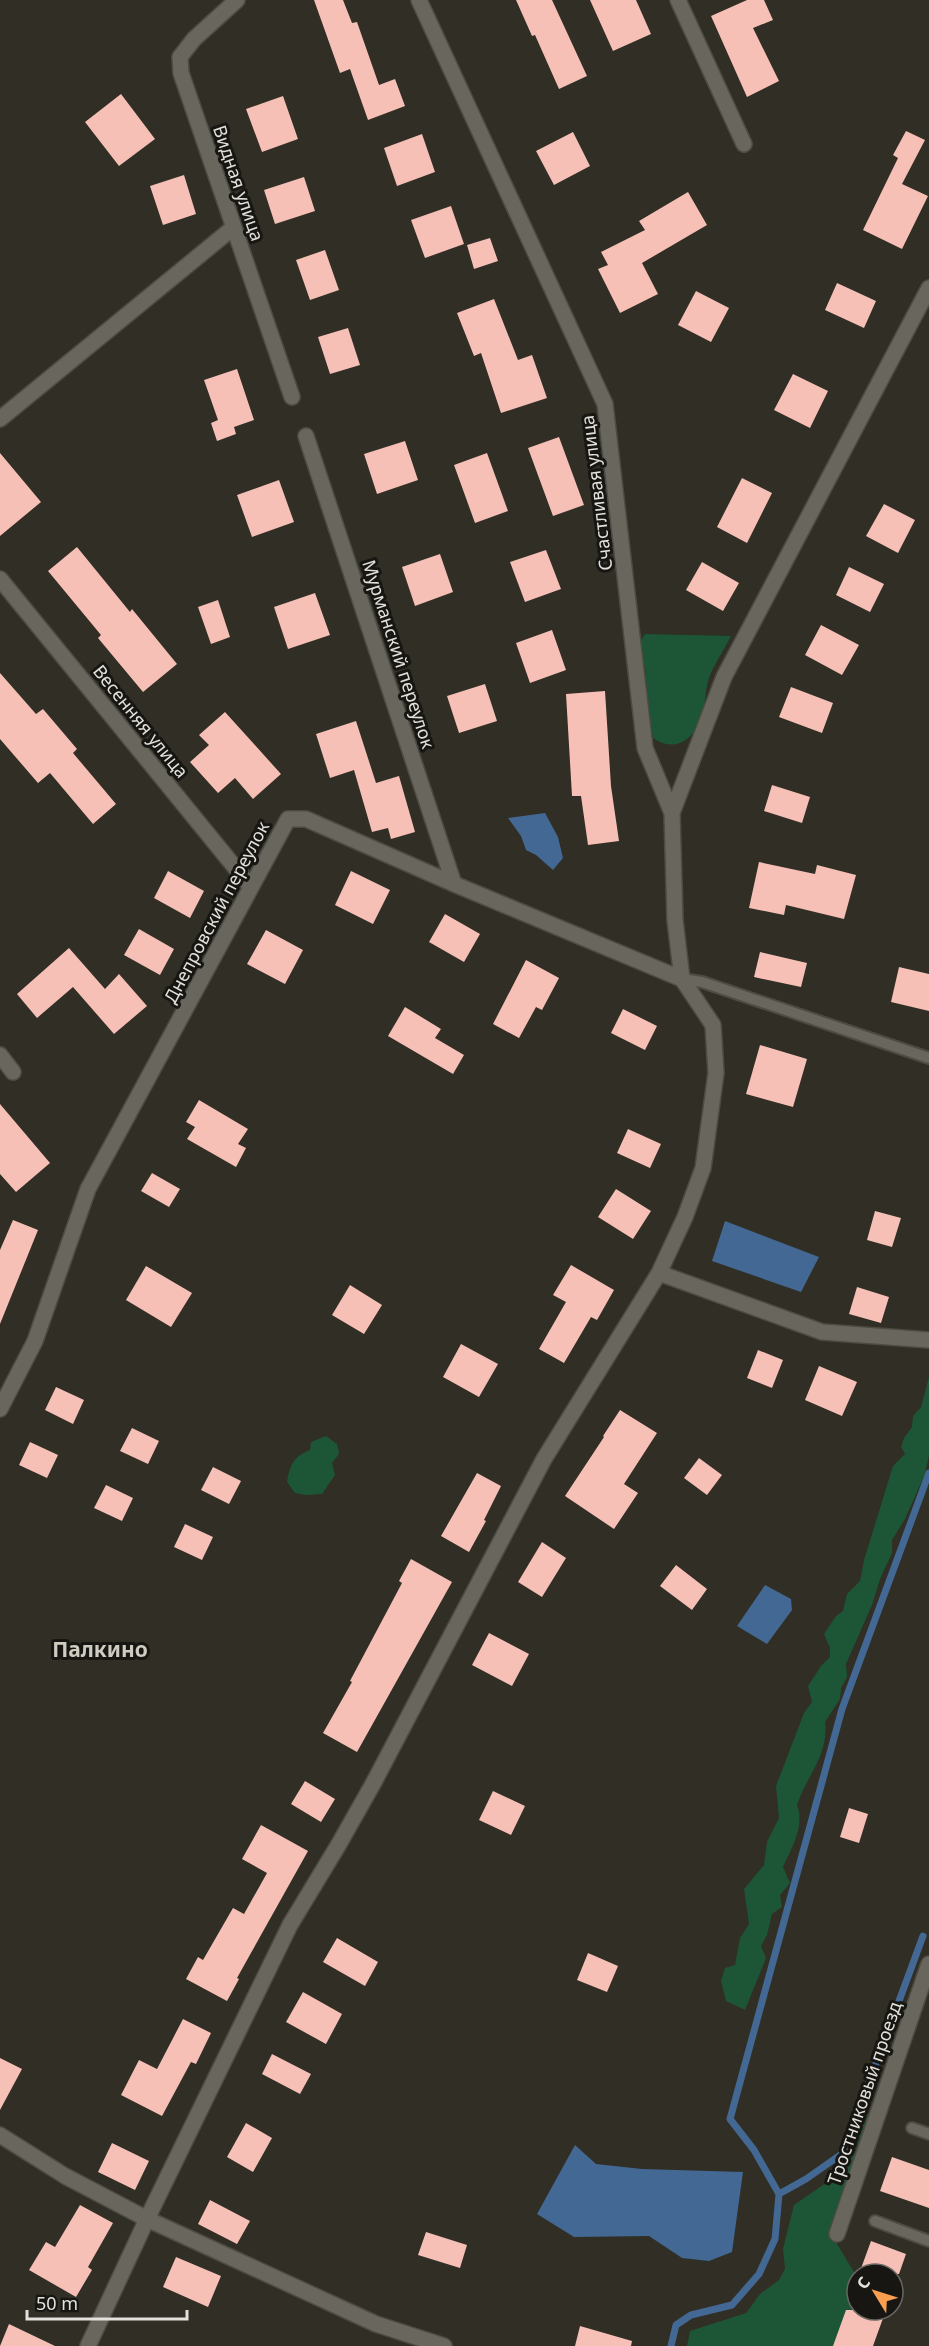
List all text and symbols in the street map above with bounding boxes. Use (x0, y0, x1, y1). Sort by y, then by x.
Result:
street label: Видная улица (208, 122, 270, 244)
street label: Счастливая улица (575, 414, 617, 572)
street label: Мурманский переулок (357, 557, 441, 752)
street label: Весенняя улица (88, 660, 194, 782)
street label: Днепровский переулок (158, 817, 274, 1007)
district label: Палкино (52, 1635, 148, 1663)
street label: Тростниковый проезд (821, 1998, 907, 2188)
north arrow (845, 2262, 905, 2322)
text: С (851, 2272, 875, 2294)
scale bar (27, 2283, 188, 2321)
text: 50 m (36, 2291, 78, 2315)

